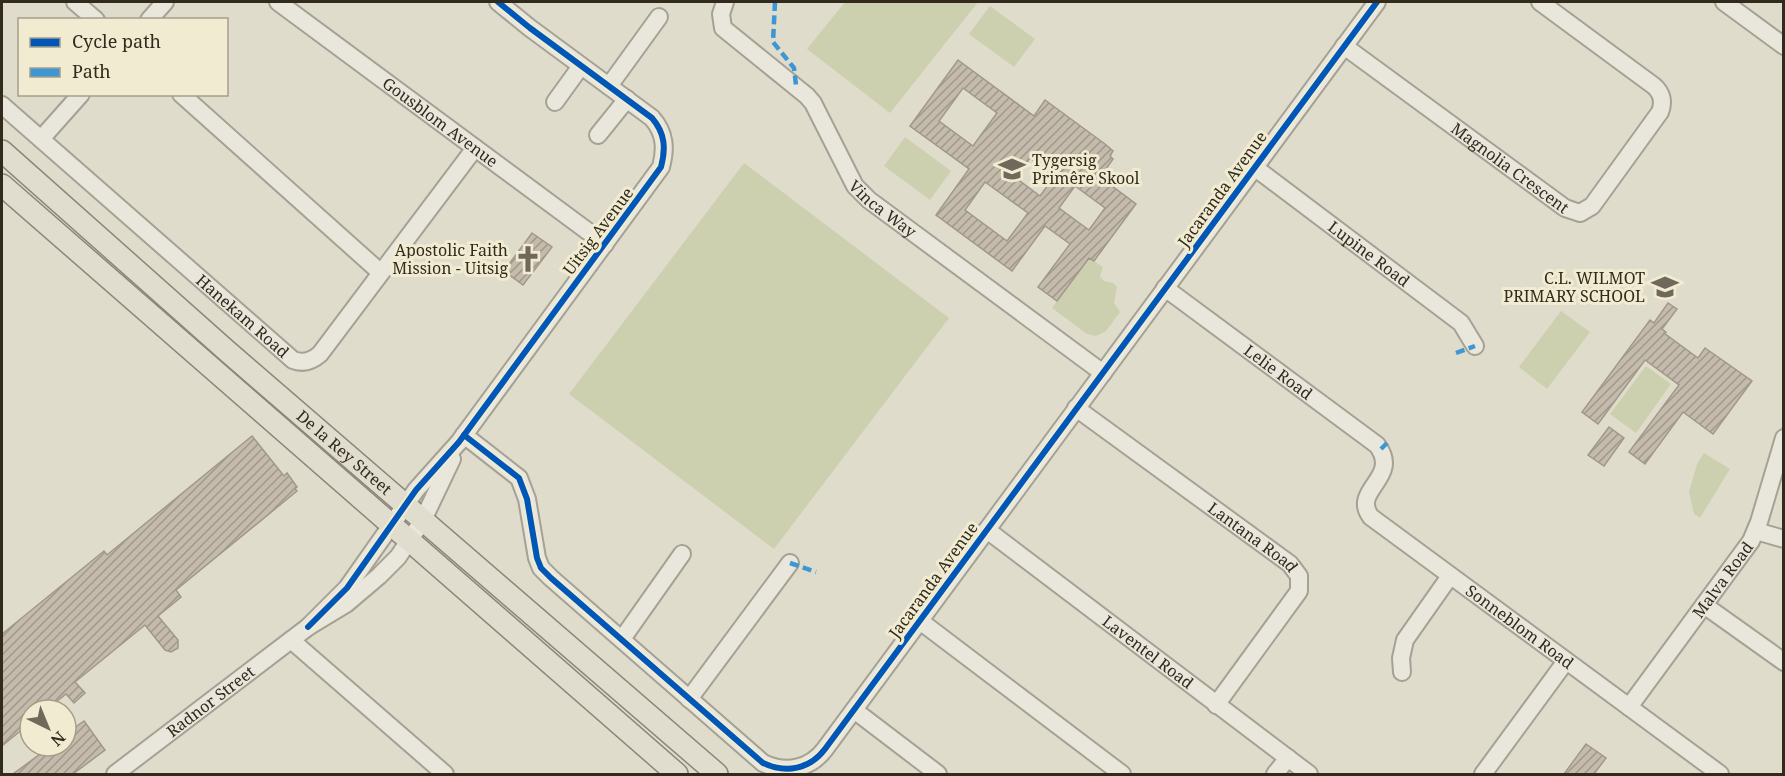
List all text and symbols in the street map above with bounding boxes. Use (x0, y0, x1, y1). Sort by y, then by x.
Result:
legend (18, 18, 228, 96)
text: Cycle path (72, 29, 161, 53)
text: Path (72, 59, 111, 83)
street label: Gousblom Avenue (378, 72, 503, 172)
street label: Magnolia Crescent (1447, 117, 1574, 219)
street label: Jacaranda Avenue (1172, 127, 1272, 252)
place label: Tygersig Primêre Skool (1032, 149, 1139, 189)
school or university icon: Tygersig Primêre Skool (997, 154, 1027, 184)
street label: Vinca Way (844, 175, 922, 243)
street label: Uitsig Avenue (558, 183, 638, 279)
street label: Lupine Road (1324, 216, 1414, 292)
place label: Apostolic Faith Mission - Uitsig (392, 239, 508, 279)
church icon: Apostolic Faith Mission - Uitsig (513, 244, 543, 274)
place label: C.L. WILMOT PRIMARY SCHOOL (1504, 267, 1645, 307)
street label: Hanekam Road (191, 269, 294, 363)
school or university icon: C.L. WILMOT PRIMARY SCHOOL (1650, 272, 1680, 302)
street label: Lelie Road (1240, 339, 1317, 405)
street label: De la Rey Street (292, 405, 397, 500)
street label: Lantana Road (1204, 497, 1303, 577)
street label: Jacaranda Avenue (883, 518, 983, 643)
street label: Malva Road (1687, 537, 1758, 622)
street label: Sonneblom Road (1461, 580, 1579, 674)
street label: Laventel Road (1098, 610, 1198, 694)
street label: Radnor Street (162, 660, 259, 742)
north arrow (18, 698, 78, 758)
text: N (46, 727, 70, 752)

